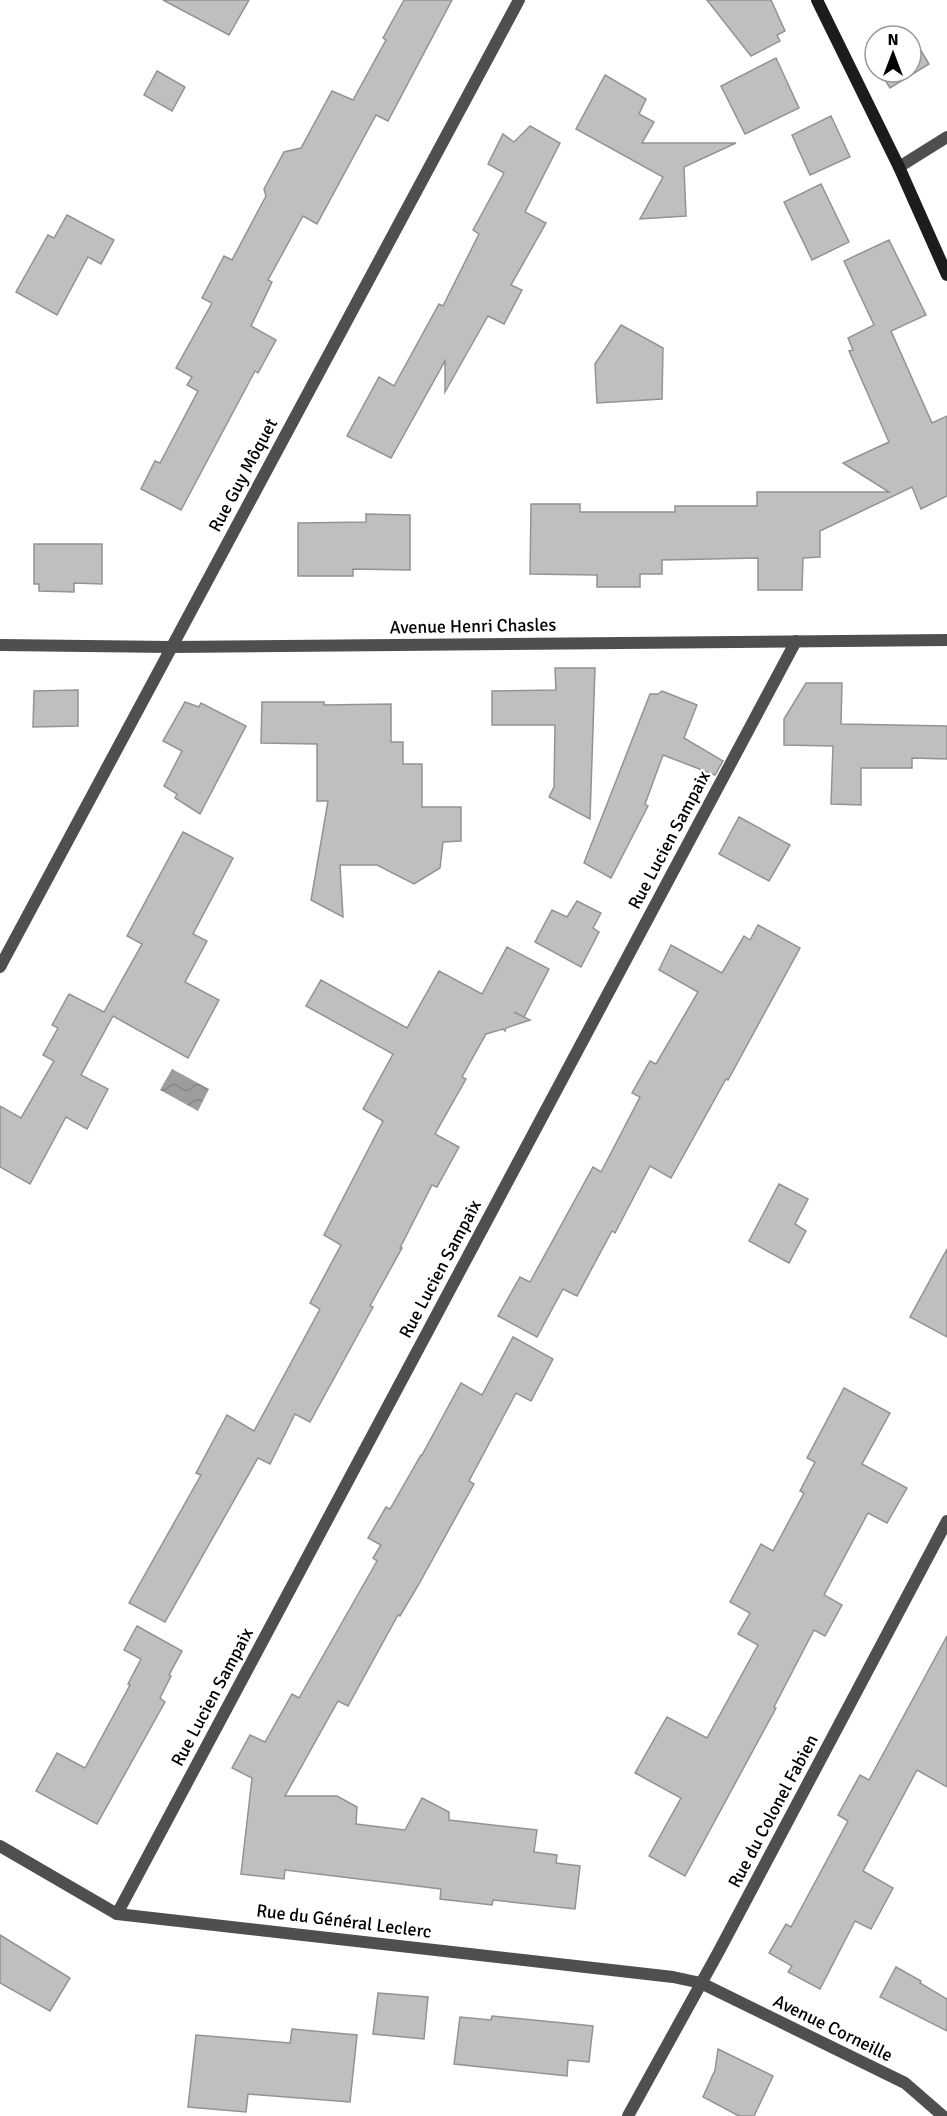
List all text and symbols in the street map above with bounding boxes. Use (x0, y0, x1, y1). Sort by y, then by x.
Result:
north arrow (863, 24, 923, 84)
text: N (887, 30, 899, 50)
street label: Rue Guy Môquet (204, 414, 282, 536)
street label: Avenue Henri Chasles (389, 614, 557, 638)
street label: Rue Lucien Sampaix (623, 766, 715, 913)
street label: Rue Lucien Sampaix (394, 1195, 486, 1342)
street label: Rue Lucien Sampaix (166, 1623, 258, 1770)
street label: Rue du Colonel Fabien (723, 1731, 823, 1891)
street label: Rue du Général Leclerc (255, 1899, 433, 1943)
street label: Avenue Corneille (770, 1990, 896, 2066)

